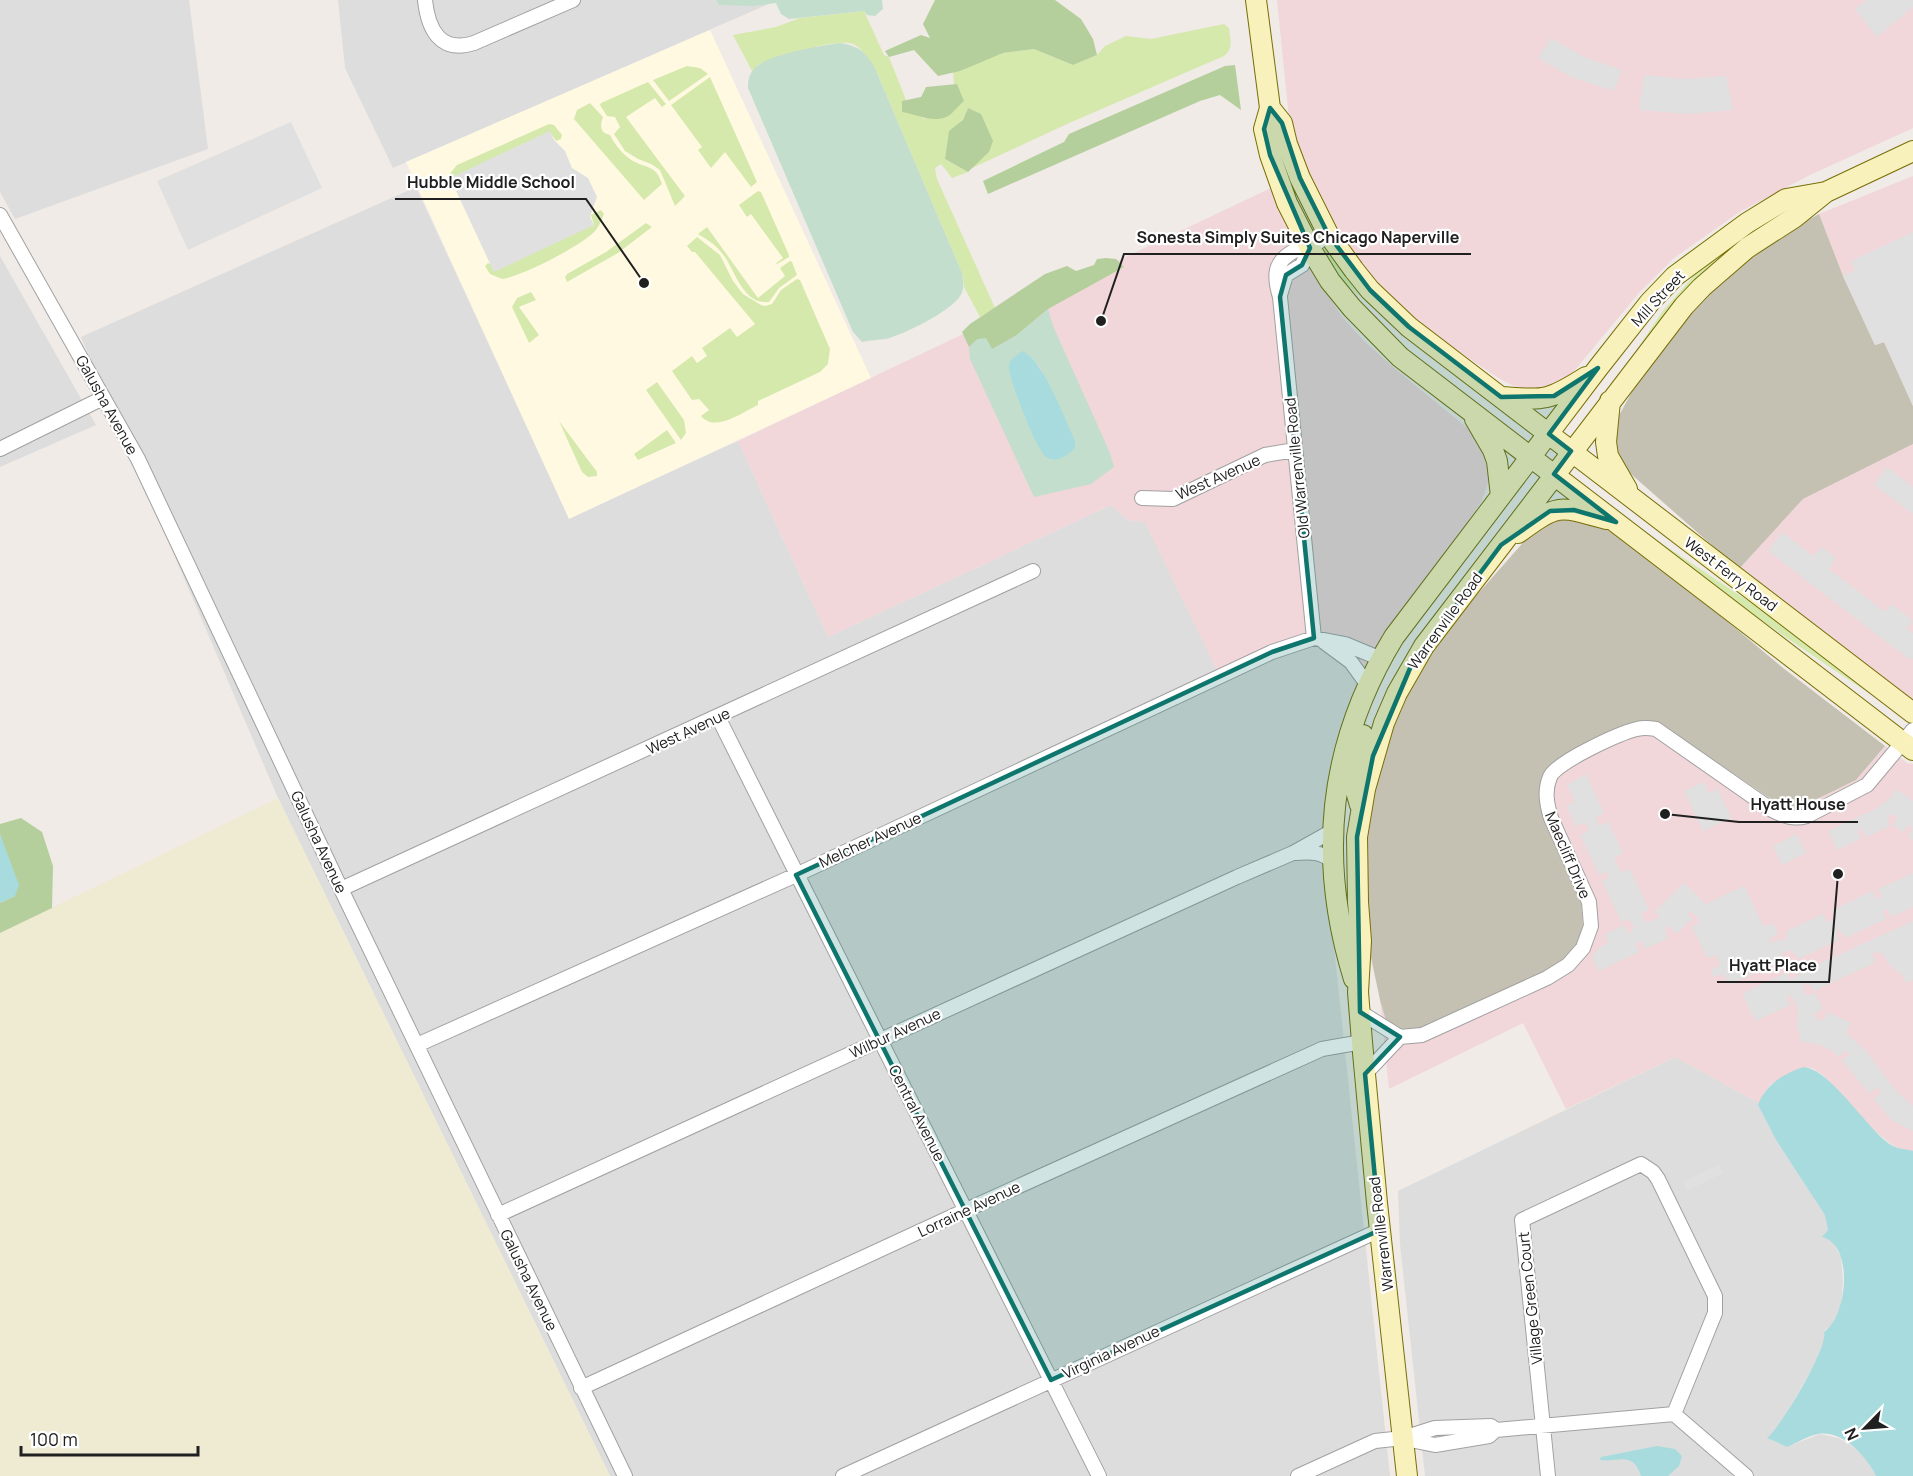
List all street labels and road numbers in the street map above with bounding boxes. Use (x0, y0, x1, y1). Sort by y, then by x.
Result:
street label: Mill Street (1626, 265, 1690, 331)
street label: Galusha Avenue (71, 351, 143, 459)
street label: Old Warrenville Road (1279, 397, 1315, 539)
street label: West Avenue (1173, 449, 1264, 505)
street label: West Ferry Road (1680, 532, 1782, 616)
street label: Warrenville Road (1403, 568, 1487, 674)
street label: West Avenue (643, 702, 733, 760)
street label: Galusha Avenue (286, 787, 352, 897)
street label: Melcher Avenue (815, 807, 925, 873)
street label: Maecliff Drive (1540, 808, 1596, 902)
street label: Wilbur Avenue (846, 1003, 944, 1063)
street label: Central Avenue (884, 1061, 950, 1165)
street label: Lorraine Avenue (914, 1176, 1024, 1242)
street label: Warrenville Road (1364, 1176, 1398, 1292)
street label: Galusha Avenue (495, 1226, 563, 1335)
street label: Village Green Court (1513, 1231, 1547, 1365)
street label: Virginia Avenue (1059, 1320, 1163, 1384)

